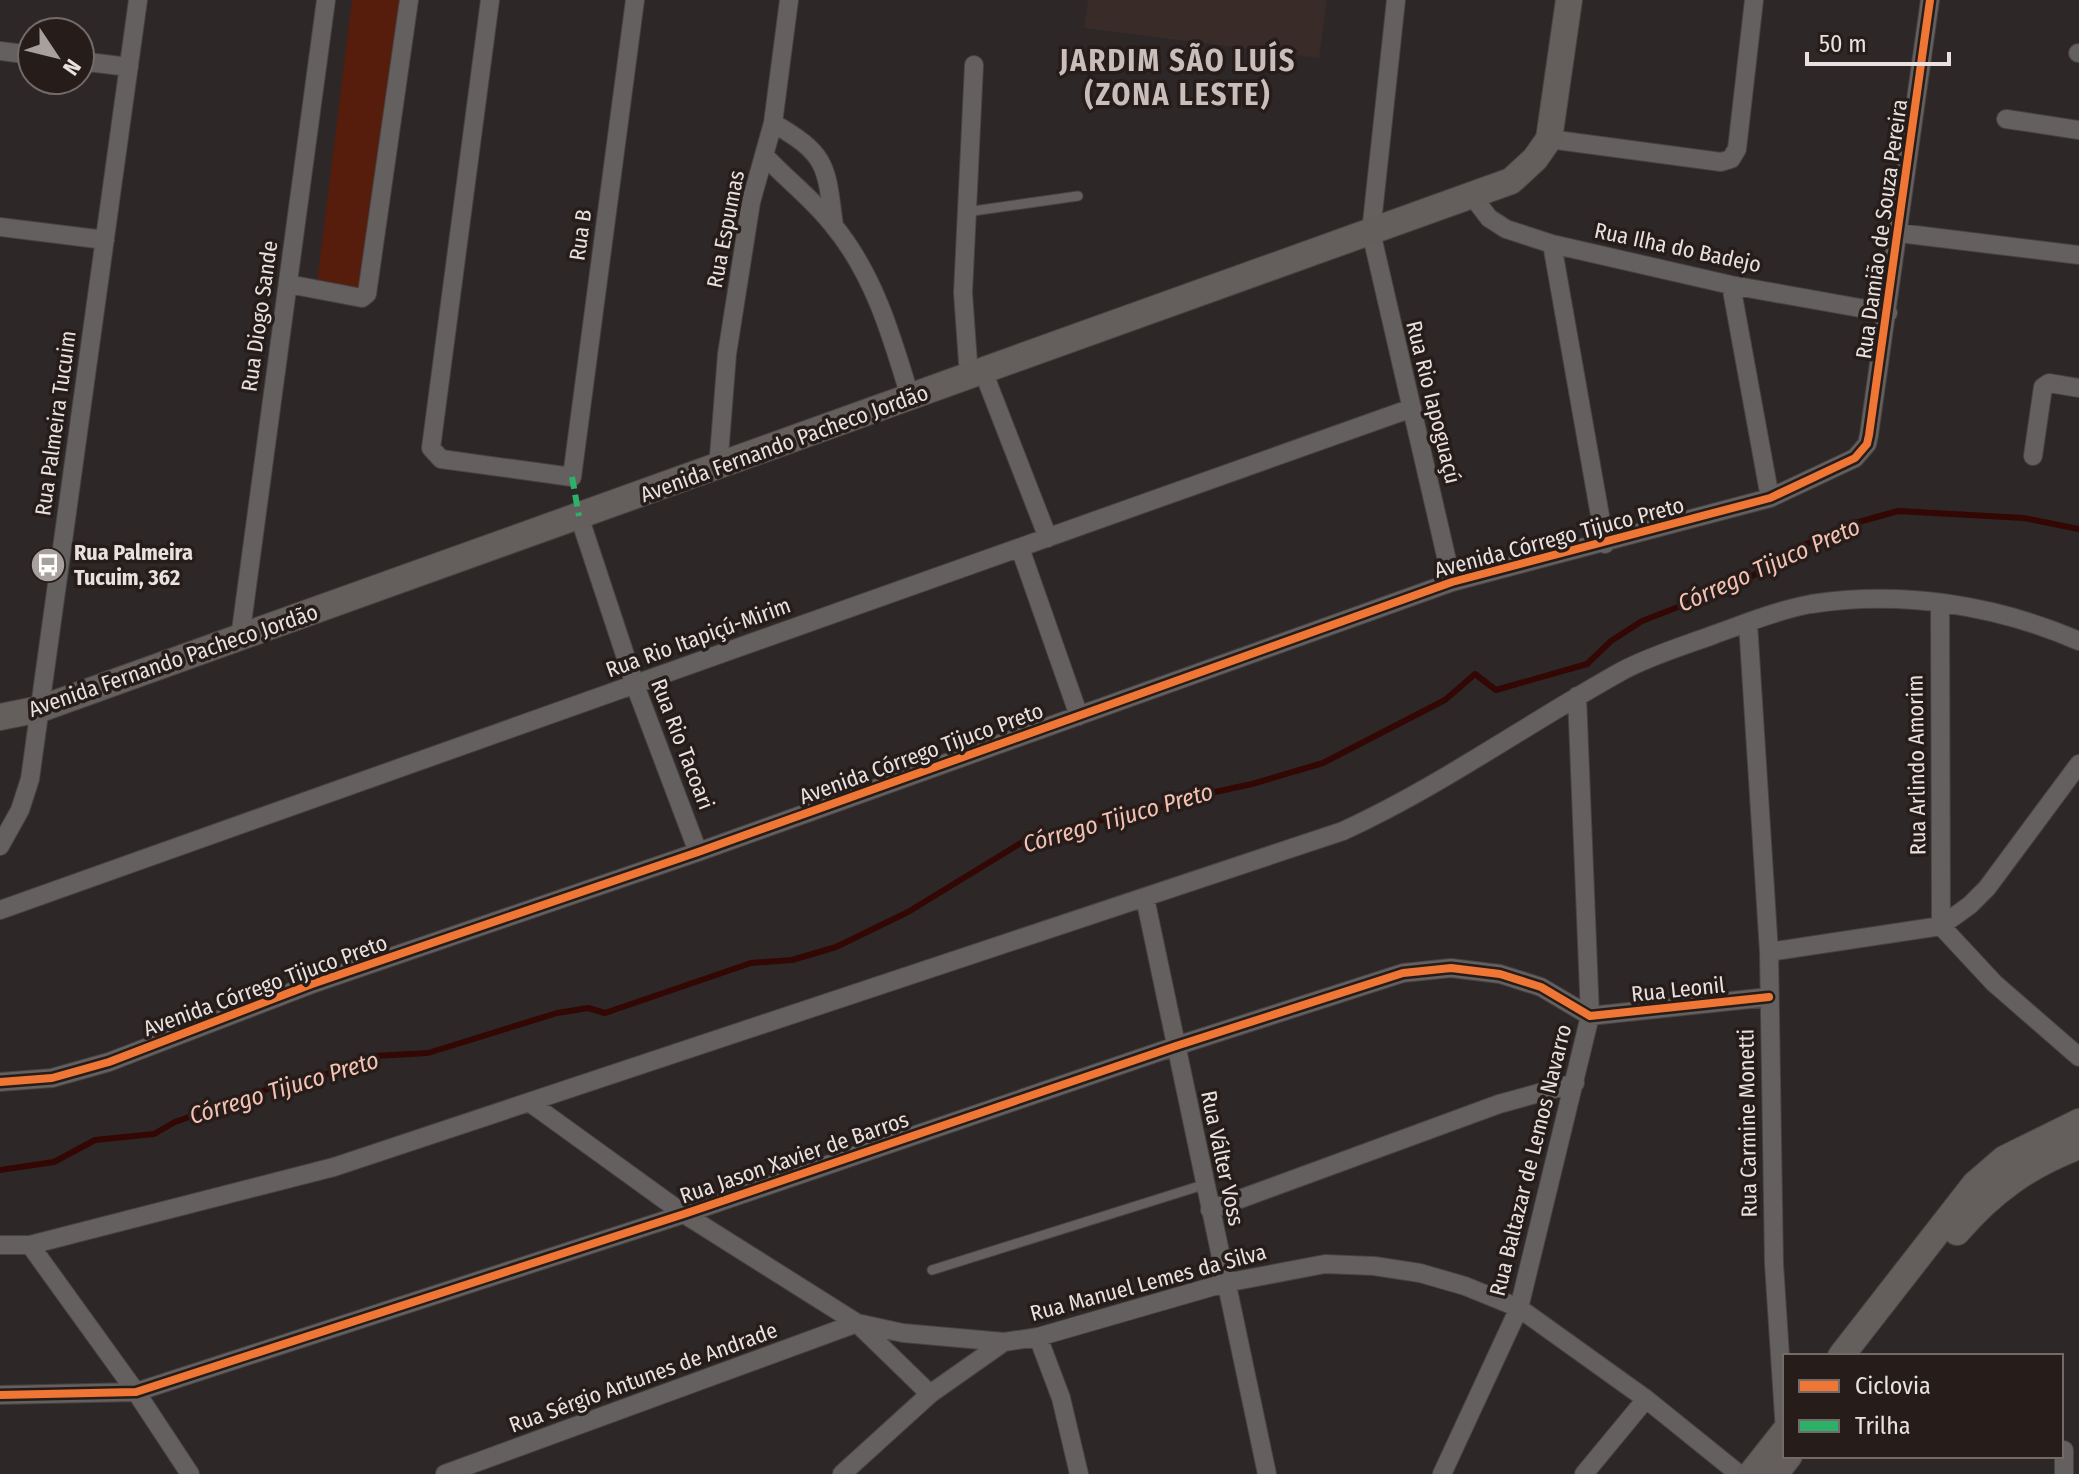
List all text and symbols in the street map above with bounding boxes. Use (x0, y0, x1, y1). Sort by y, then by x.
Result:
north arrow (16, 16, 96, 96)
scale bar (1807, 16, 1949, 66)
text: 50 m (1819, 30, 1867, 58)
district label: JARDIM SÃO LUÍS (ZONA LESTE) (1059, 41, 1296, 113)
text: N (57, 54, 87, 80)
street label: Rua Damião de Souza Pereira (1850, 97, 1913, 361)
street label: Rua Espumas (701, 168, 750, 290)
street label: Rua B (564, 208, 597, 262)
street label: Rua Ilha do Badejo (1592, 217, 1764, 278)
street label: Rua Diogo Sande (236, 239, 283, 393)
street label: Rua Rio Iapoguaçú (1400, 318, 1467, 486)
street label: Rua Palmeira Tucuim (29, 329, 82, 517)
street label: Avenida Fernando Pacheco Jordão (636, 379, 932, 508)
street label: Avenida Córrego Tijuco Preto (1431, 491, 1687, 584)
water label: Córrego Tijuco Preto (1674, 512, 1864, 618)
place label: Rua Palmeira Tucuim, 362 (74, 539, 193, 591)
bus stop icon: Rua Palmeira Tucuim, 362 (29, 546, 67, 584)
street label: Rua Rio Itapiçú-Mirim (602, 591, 794, 683)
street label: Avenida Fernando Pacheco Jordão (25, 598, 322, 723)
street label: Rua Rio Tacoari (645, 675, 720, 813)
street label: Rua Arlindo Amorim (1901, 675, 1932, 855)
street label: Avenida Córrego Tijuco Preto (796, 697, 1047, 810)
water label: Córrego Tijuco Preto (1020, 777, 1216, 859)
street label: Avenida Córrego Tijuco Preto (140, 929, 391, 1042)
street label: Rua Leonil (1630, 971, 1726, 1008)
street label: Rua Baltazar de Lemos Navarro (1484, 1021, 1577, 1299)
street label: Rua Carmine Monetti (1732, 1028, 1763, 1218)
water label: Córrego Tijuco Preto (186, 1046, 382, 1130)
street label: Rua Válter Voss (1195, 1088, 1250, 1228)
street label: Rua Jason Xavier de Barros (676, 1106, 912, 1209)
street label: Rua Manuel Lemes da Silva (1027, 1238, 1269, 1327)
street label: Rua Sérgio Antunes de Andrade (505, 1316, 781, 1439)
legend (1783, 1354, 2063, 1458)
text: Ciclovia (1855, 1372, 1931, 1400)
text: Trilha (1855, 1412, 1911, 1440)

